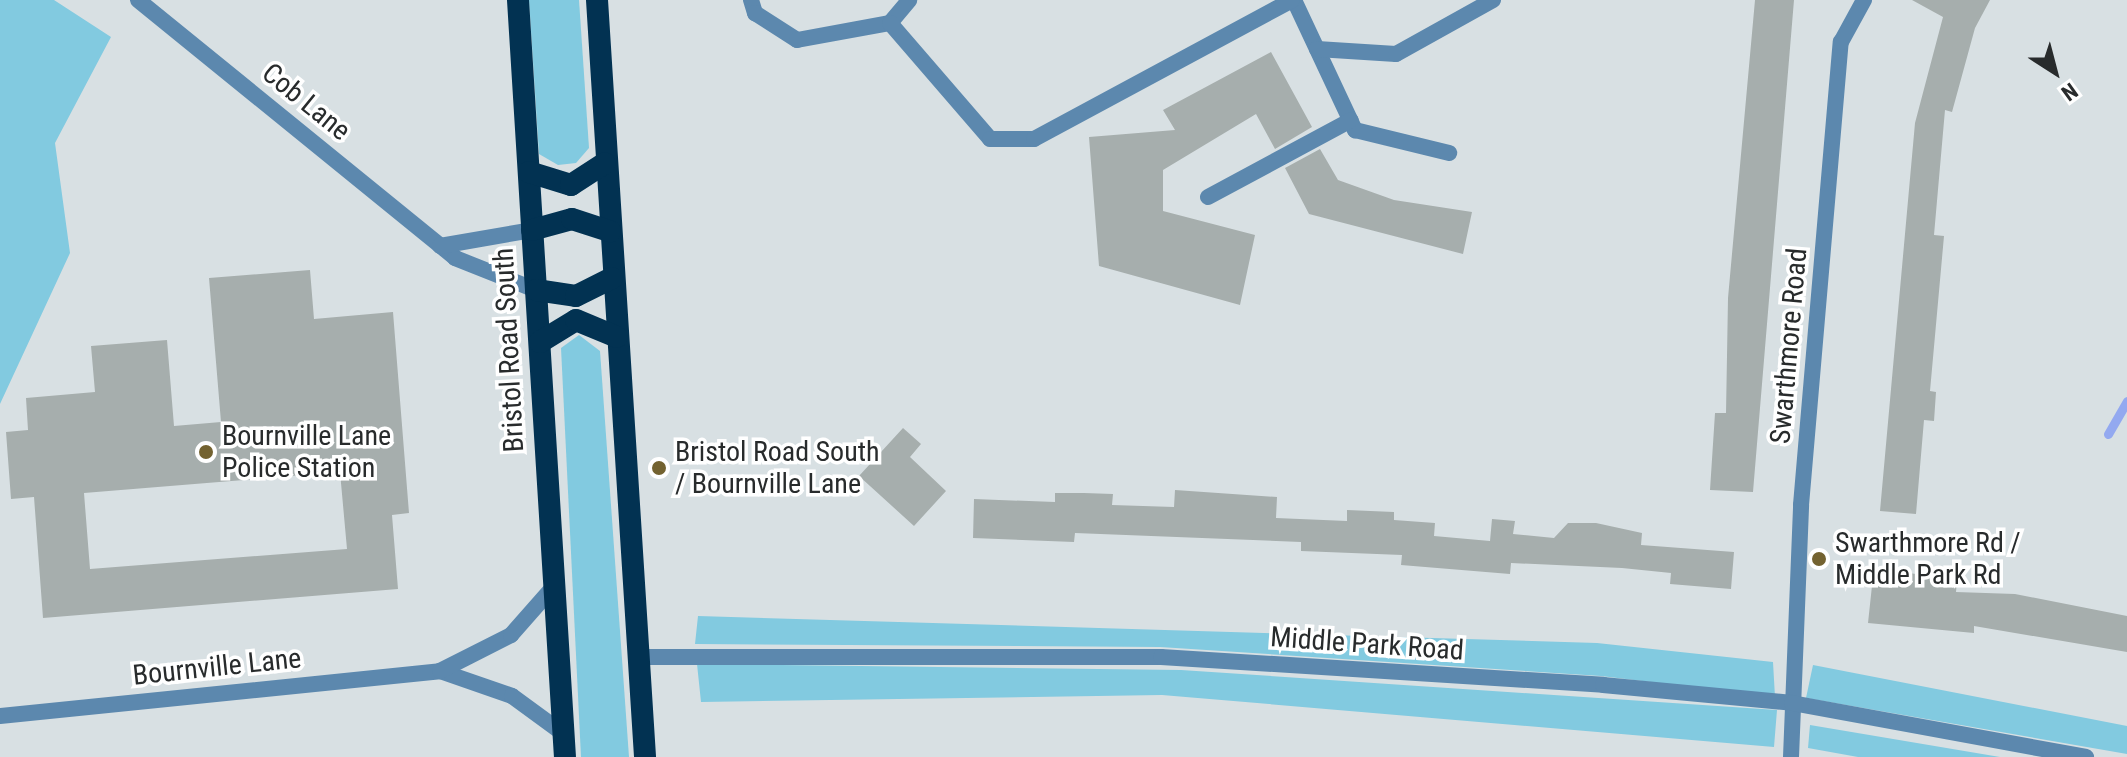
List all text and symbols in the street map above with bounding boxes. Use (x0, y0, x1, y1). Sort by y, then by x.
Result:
north arrow (2015, 32, 2095, 112)
street label: Cob Lane (255, 56, 357, 148)
text: N (2057, 78, 2082, 106)
street label: Bristol Road South (487, 247, 531, 453)
street label: Swarthmore Road (1764, 247, 1814, 445)
place label: Bournville Lane Police Station (222, 419, 391, 485)
place label: Bristol Road South / Bournville Lane (675, 435, 879, 501)
marker: Bournville Lane Police Station (197, 443, 215, 461)
marker: Bristol Road South / Bournville Lane (650, 459, 668, 477)
place label: Swarthmore Rd / Middle Park Rd (1835, 526, 2021, 592)
marker: Swarthmore Rd / Middle Park Rd (1810, 550, 1828, 568)
street label: Middle Park Road (1269, 620, 1465, 668)
street label: Bournville Lane (131, 641, 303, 693)

